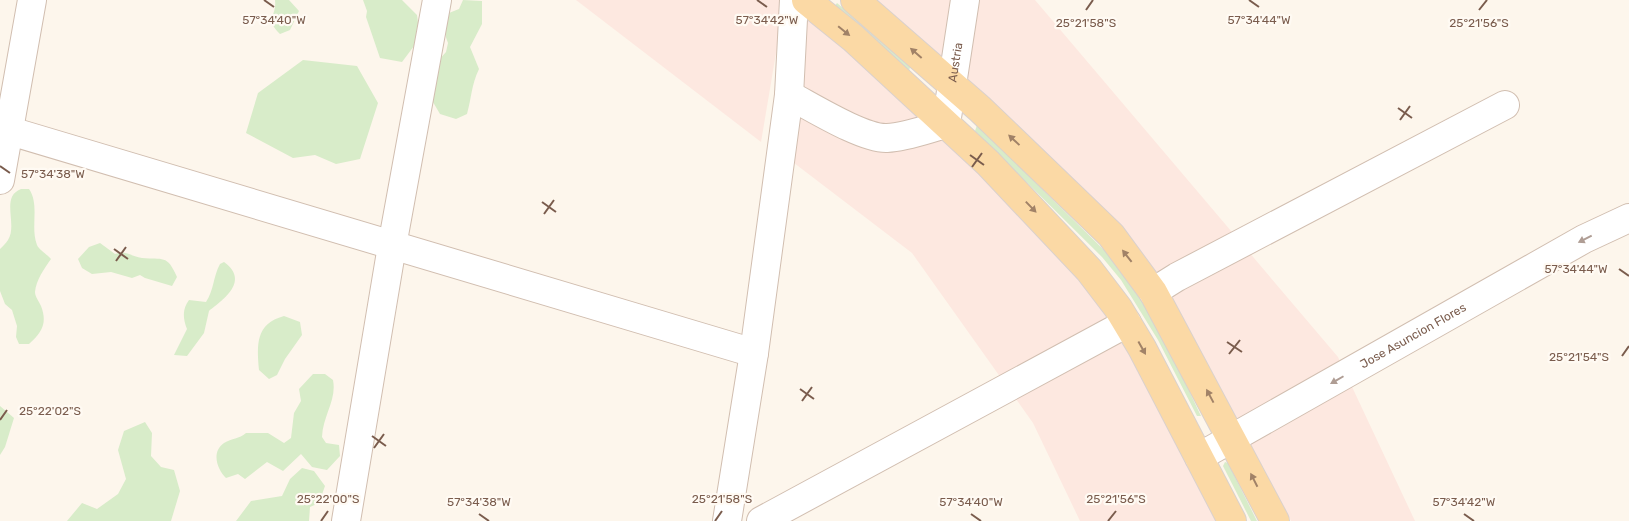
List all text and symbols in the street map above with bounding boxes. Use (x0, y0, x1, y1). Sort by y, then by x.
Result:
text: 57°34'40"W (242, 13, 306, 27)
text: 57°34'42"W (736, 13, 799, 27)
text: 57°34'44"W (1227, 13, 1291, 27)
text: 25°21'58"S (1056, 16, 1116, 30)
text: 25°21'56"S (1449, 16, 1509, 30)
one-way arrow (837, 25, 850, 36)
street label: Austria (945, 41, 965, 83)
one-way arrow (910, 47, 923, 58)
one-way arrow (1008, 134, 1020, 146)
text: 57°34'38"W (21, 167, 85, 181)
one-way arrow (1025, 201, 1037, 213)
one-way arrow (1578, 235, 1592, 243)
one-way arrow (1122, 250, 1133, 263)
text: 57°34'44"W (1544, 262, 1608, 276)
street label: Jose Asuncion Flores (1358, 300, 1468, 371)
one-way arrow (1137, 341, 1146, 355)
text: 25°21'54"S (1549, 350, 1609, 364)
one-way arrow (1331, 375, 1344, 384)
one-way arrow (1206, 389, 1214, 403)
text: 25°22'02"S (19, 404, 81, 418)
one-way arrow (1250, 473, 1258, 487)
text: 25°22'00"S (297, 492, 359, 506)
text: 25°21'58"S (692, 492, 752, 506)
text: 25°21'56"S (1086, 492, 1146, 506)
text: 57°34'38"W (447, 495, 511, 509)
text: 57°34'40"W (939, 495, 1003, 509)
text: 57°34'42"W (1433, 495, 1496, 509)

